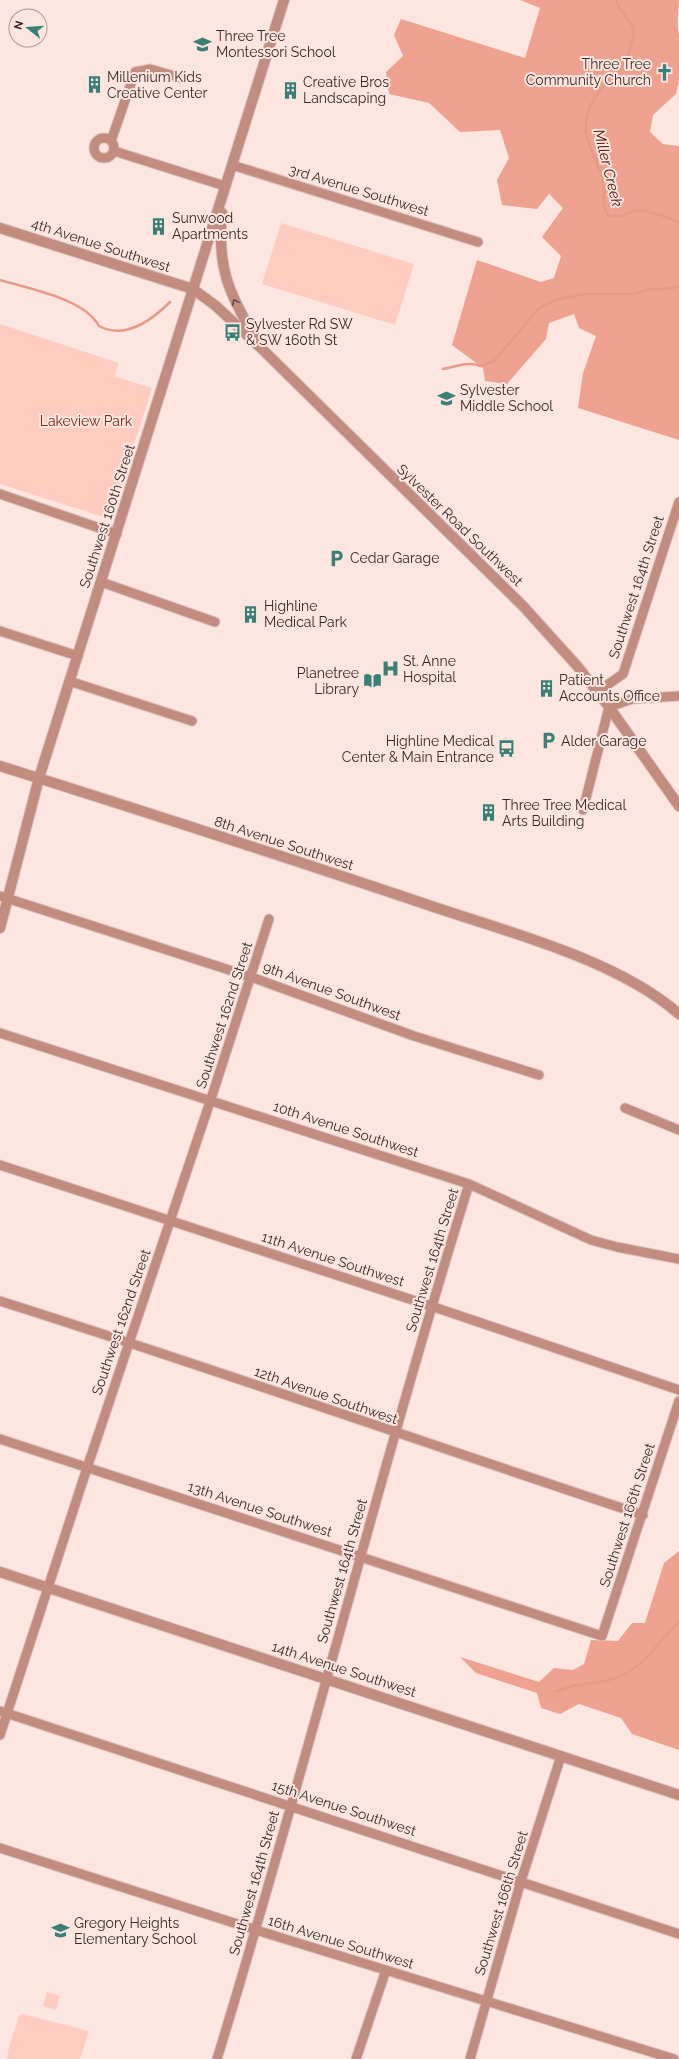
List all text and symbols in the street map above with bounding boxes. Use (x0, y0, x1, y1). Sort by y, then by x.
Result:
north arrow (8, 8, 48, 48)
text: N (11, 19, 26, 31)
place label: Three Tree Montessori School (216, 28, 336, 60)
school or university icon: Three Tree Montessori School (193, 34, 213, 54)
place label: Three Tree Community Church (526, 56, 651, 88)
church icon: Three Tree Community Church (654, 62, 674, 82)
place label: Millenium Kids Creative Center (107, 69, 208, 101)
place label: Creative Bros Landscaping (303, 74, 389, 106)
building icon: Millenium Kids Creative Center (84, 75, 104, 95)
building icon: Creative Bros Landscaping (280, 80, 300, 100)
water label: Miller Creek (590, 127, 626, 209)
street label: 3rd Avenue Southwest (287, 161, 431, 219)
place label: Sunwood Apartments (172, 210, 248, 242)
street label: 4th Avenue Southwest (30, 215, 173, 275)
building icon: Sunwood Apartments (149, 216, 169, 236)
one-way arrow (232, 298, 240, 306)
place label: Sylvester Rd SW & SW 160th St (246, 316, 353, 348)
bus stop icon: Sylvester Rd SW & SW 160th St (223, 322, 243, 342)
place label: Sylvester Middle School (460, 382, 553, 414)
school or university icon: Sylvester Middle School (437, 388, 457, 408)
park label: Lakeview Park (40, 413, 133, 429)
street label: Southwest 160th Street (76, 442, 138, 590)
street label: Sylvester Road Southwest (394, 461, 526, 589)
street label: Southwest 164th Street (605, 513, 667, 661)
parking icon: Cedar Garage (327, 548, 347, 568)
place label: Cedar Garage (350, 550, 439, 566)
place label: Highline Medical Park (264, 598, 348, 630)
building icon: Highline Medical Park (241, 604, 261, 624)
place label: St. Anne Hospital (403, 653, 456, 685)
hospital icon: St. Anne Hospital (380, 659, 400, 679)
place label: Planetree Library (297, 665, 359, 697)
library icon: Planetree Library (362, 671, 382, 691)
place label: Patient Accounts Office (559, 672, 660, 704)
building icon: Patient Accounts Office (536, 678, 556, 698)
parking icon: Alder Garage (538, 731, 558, 751)
place label: Highline Medical Center & Main Entrance (342, 733, 494, 765)
place label: Alder Garage (561, 733, 646, 749)
bus stop icon: Highline Medical Center & Main Entrance (497, 739, 517, 759)
place label: Three Tree Medical Arts Building (502, 797, 626, 829)
building icon: Three Tree Medical Arts Building (479, 803, 499, 823)
street label: 8th Avenue Southwest (212, 813, 356, 873)
street label: Southwest 162nd Street (193, 939, 255, 1090)
street label: 9th Avenue Southwest (261, 959, 403, 1024)
street label: 10th Avenue Southwest (271, 1098, 421, 1160)
street label: Southwest 164th Street (402, 1186, 462, 1334)
street label: 11th Avenue Southwest (260, 1228, 407, 1290)
street label: Southwest 162nd Street (88, 1247, 154, 1397)
street label: 12th Avenue Southwest (252, 1363, 400, 1427)
street label: Southwest 166th Street (596, 1441, 658, 1589)
street label: 13th Avenue Southwest (186, 1478, 334, 1540)
street label: Southwest 164th Street (314, 1497, 370, 1645)
street label: 14th Avenue Southwest (270, 1638, 419, 1700)
street label: 15th Avenue Southwest (270, 1777, 419, 1839)
street label: Southwest 164th Street (226, 1809, 282, 1957)
street label: Southwest 166th Street (471, 1828, 531, 1977)
street label: 16th Avenue Southwest (266, 1912, 416, 1972)
place label: Gregory Heights Elementary School (74, 1915, 197, 1947)
school or university icon: Gregory Heights Elementary School (51, 1921, 71, 1941)

